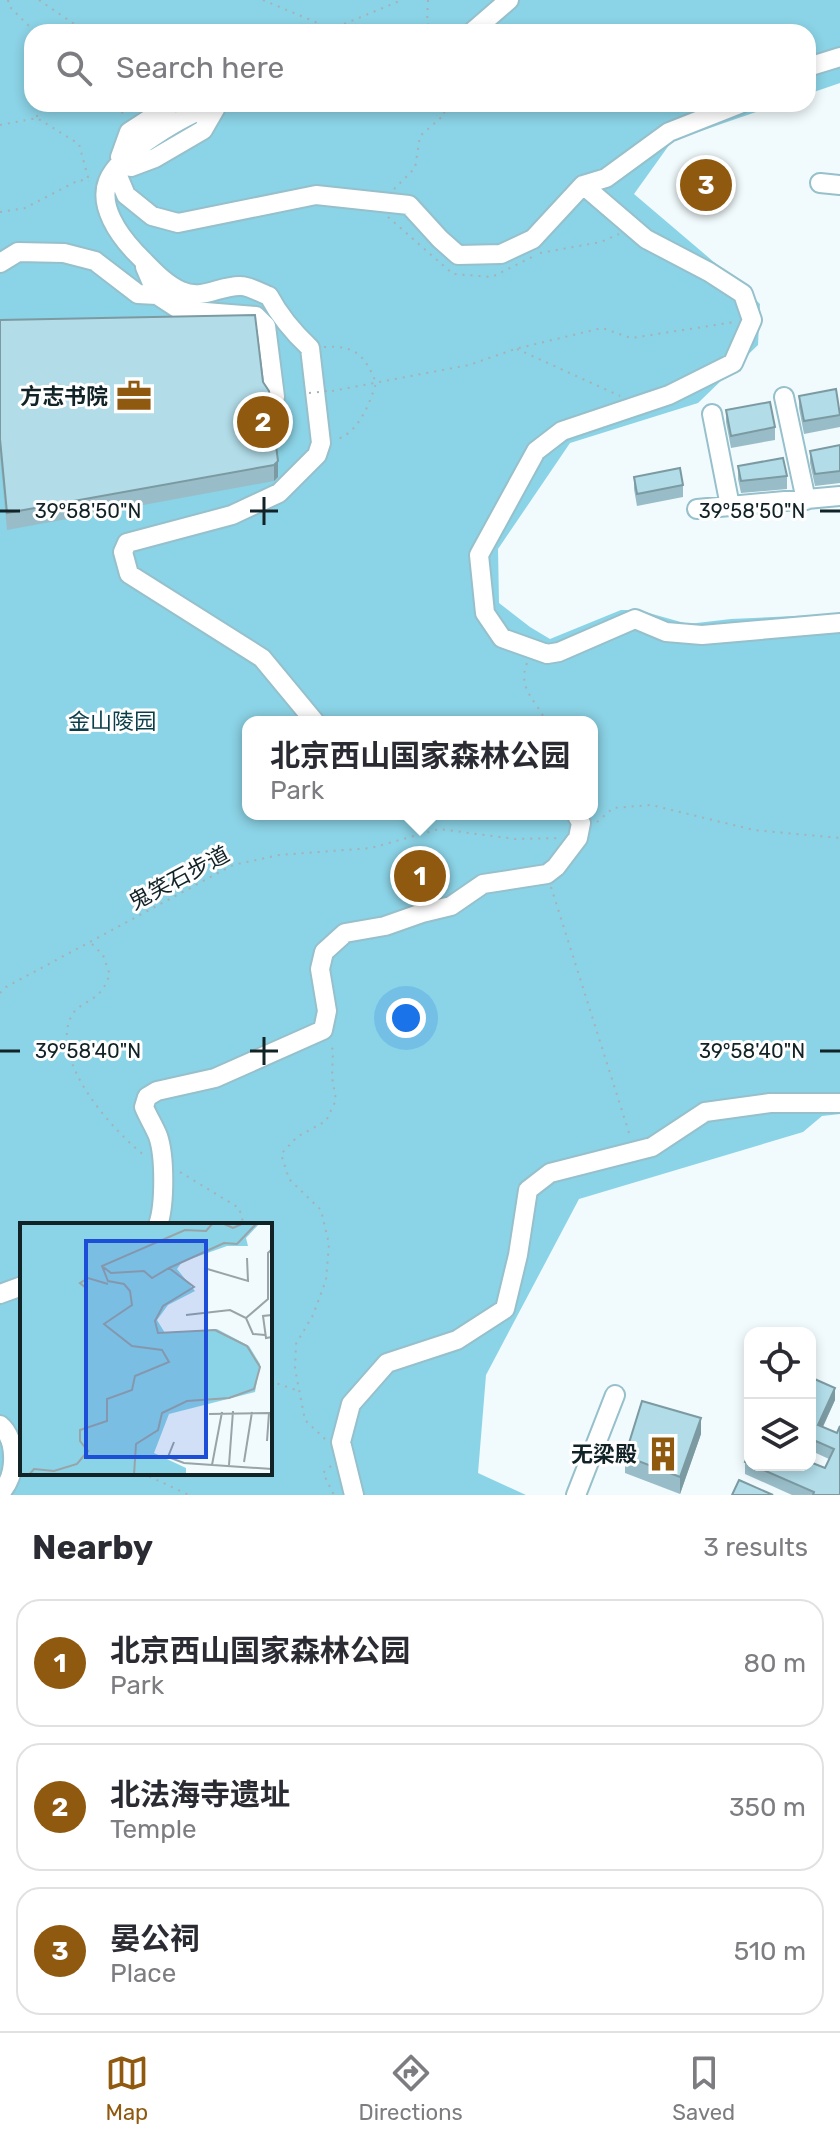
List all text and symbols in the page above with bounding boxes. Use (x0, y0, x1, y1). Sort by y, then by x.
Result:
search box (24, 24, 816, 112)
icon: search (52, 46, 96, 90)
text: Search here (116, 50, 284, 86)
pin: 3 (680, 155, 732, 215)
office icon: 方志书院 (115, 377, 153, 415)
place label: 方志书院 (20, 383, 108, 410)
pin: 2 (237, 392, 289, 452)
text: 39°58'50"N (35, 499, 141, 523)
text: 39°58'50"N (699, 499, 805, 523)
park label: 金山陵园 (68, 708, 156, 735)
popup (242, 716, 598, 820)
text: 北京西山国家森林公园 (270, 738, 570, 774)
text: Park (270, 775, 324, 806)
street label: 鬼笑石步道 (124, 840, 234, 916)
pin: 1 (394, 846, 446, 906)
your location (386, 998, 426, 1038)
text: 39°58'40"N (35, 1039, 141, 1063)
text: 39°58'40"N (699, 1039, 805, 1063)
inset map (20, 1223, 272, 1475)
map controls (744, 1327, 816, 1471)
button: locate (744, 1327, 816, 1399)
button: layers (744, 1399, 816, 1471)
building icon: 无梁殿 (644, 1435, 682, 1473)
place label: 无梁殿 (571, 1441, 637, 1468)
text: Nearby (32, 1527, 153, 1568)
text: 3 results (703, 1532, 808, 1563)
text: 北京西山国家森林公园 (110, 1633, 410, 1669)
text: 1 (54, 1648, 66, 1679)
text: 80 m (743, 1648, 806, 1679)
text: Park (110, 1670, 164, 1701)
text: 北法海寺遗址 (110, 1777, 290, 1813)
text: 2 (52, 1792, 68, 1823)
text: 350 m (729, 1792, 806, 1823)
text: Temple (110, 1814, 197, 1845)
text: 晏公祠 (110, 1921, 200, 1957)
text: 3 (51, 1936, 69, 1967)
text: 510 m (734, 1936, 806, 1967)
text: Place (110, 1958, 176, 1989)
tab: Map (105, 2051, 149, 2126)
tab: Directions (358, 2051, 463, 2126)
tab: Saved (672, 2051, 735, 2126)

